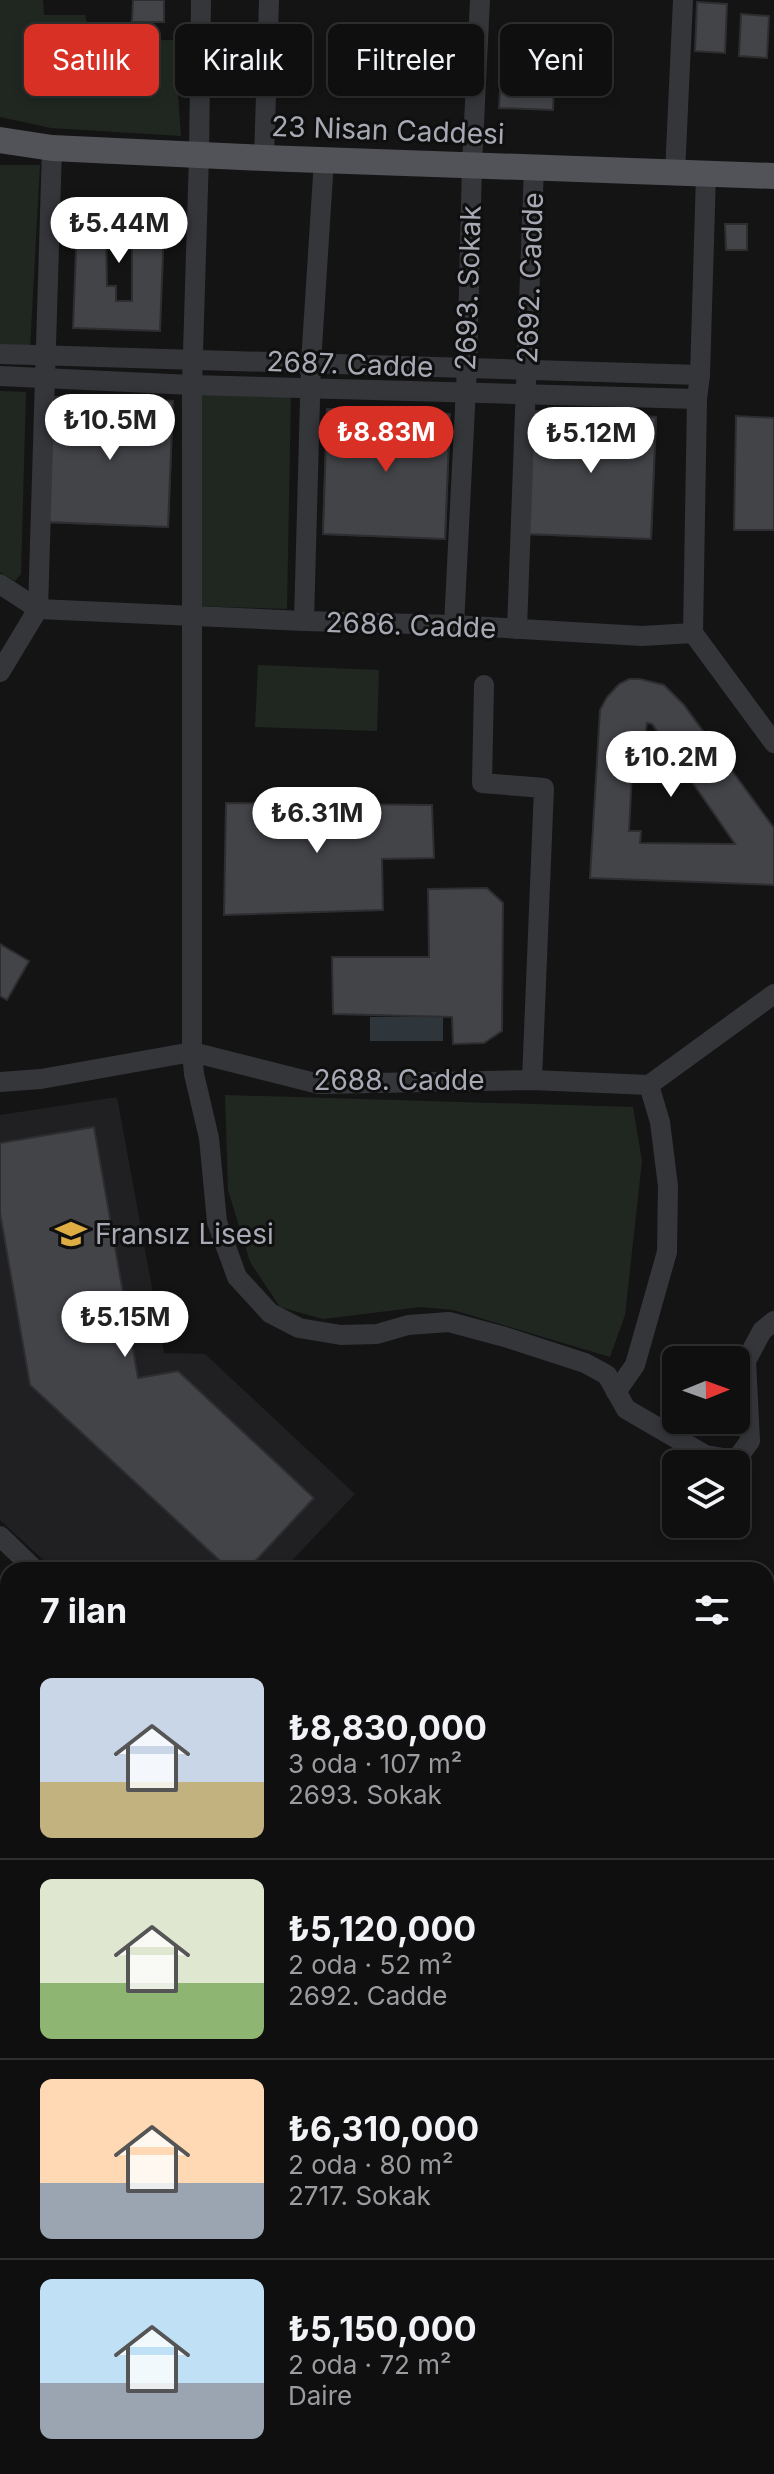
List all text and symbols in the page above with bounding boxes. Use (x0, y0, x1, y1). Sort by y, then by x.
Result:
chip: Satılık (24, 24, 159, 96)
chip: Kiralık (175, 24, 312, 96)
chip: Filtreler (328, 24, 484, 96)
chip: Yeni (500, 24, 612, 96)
street label: 23 Nisan Caddesi (271, 109, 505, 151)
street label: 2692. Cadde (510, 192, 550, 364)
pin: ₺5.44M (54, 197, 184, 265)
street label: 2693. Sokak (448, 205, 488, 371)
text: ₺5.44M (69, 207, 169, 238)
street label: 2687. Cadde (266, 344, 434, 384)
pin: ₺10.5M (45, 394, 175, 462)
text: ₺10.5M (63, 404, 157, 435)
pin: ₺8.83M (321, 406, 451, 474)
pin: ₺5.12M (526, 407, 656, 475)
text: ₺8.83M (336, 416, 436, 447)
text: ₺5.12M (546, 417, 636, 448)
street label: 2686. Cadde (325, 605, 497, 645)
pin: ₺10.2M (606, 731, 736, 799)
text: ₺10.2M (624, 741, 718, 772)
pin: ₺6.31M (252, 787, 382, 855)
text: ₺6.31M (270, 797, 364, 828)
street label: 2688. Cadde (313, 1063, 485, 1097)
school or university icon: Fransız Lisesi (54, 1217, 88, 1251)
place label: Fransız Lisesi (95, 1217, 274, 1251)
pin: ₺5.15M (60, 1291, 190, 1359)
text: ₺5.15M (79, 1301, 171, 1332)
north arrow (662, 1346, 750, 1434)
map controls (662, 1346, 750, 1538)
button: layers (662, 1450, 750, 1538)
icon: filters (690, 1588, 734, 1632)
text: 7 ilan (40, 1590, 127, 1631)
text: ₺8,830,000 (288, 1707, 487, 1748)
icon: home (104, 1710, 200, 1806)
text: 3 oda · 107 m² (288, 1748, 462, 1779)
text: 2693. Sokak (288, 1779, 442, 1810)
text: ₺5,120,000 (288, 1908, 476, 1949)
icon: home (104, 1911, 200, 2007)
text: 2 oda · 52 m² (288, 1949, 453, 1980)
text: 2692. Cadde (288, 1980, 447, 2011)
text: ₺6,310,000 (288, 2108, 479, 2149)
icon: home (104, 2111, 200, 2207)
text: 2 oda · 80 m² (288, 2149, 453, 2180)
text: 2717. Sokak (288, 2180, 431, 2211)
text: ₺5,150,000 (288, 2308, 477, 2349)
icon: home (104, 2311, 200, 2407)
text: 2 oda · 72 m² (288, 2349, 452, 2380)
text: Daire (288, 2380, 352, 2411)

